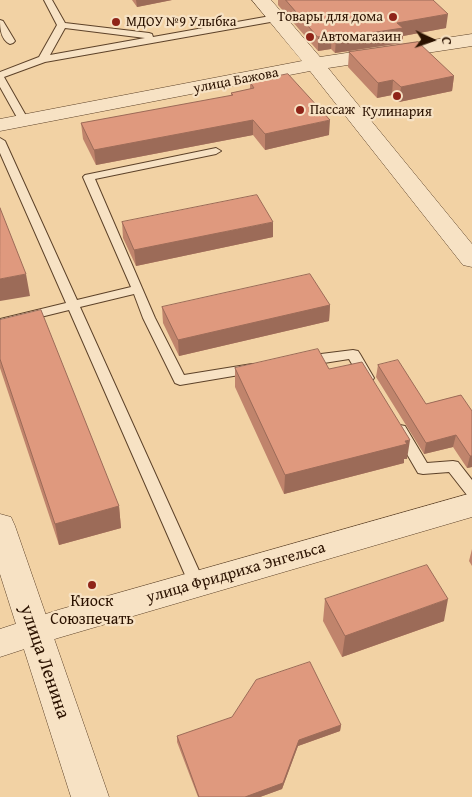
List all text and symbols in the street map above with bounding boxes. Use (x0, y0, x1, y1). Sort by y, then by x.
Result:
place label: Товары для дома (277, 9, 383, 25)
marker: Товары для дома (387, 11, 399, 23)
place label: МДОУ №9 Улыбка (126, 14, 236, 30)
north arrow (407, 15, 457, 65)
marker: МДОУ №9 Улыбка (110, 16, 122, 28)
place label: Автомагазин (320, 29, 401, 45)
marker: Автомагазин (304, 31, 316, 43)
text: С (437, 36, 457, 45)
street label: улица Бажова (192, 65, 280, 97)
marker: Кулинария (391, 90, 403, 102)
place label: Пассаж (310, 102, 355, 118)
marker: Пассаж (294, 104, 306, 116)
place label: Кулинария (362, 104, 432, 120)
street label: улица Фридриха Энгельса (144, 538, 328, 608)
marker: Киоск Союзпечать (86, 579, 98, 591)
place label: Киоск Союзпечать (50, 592, 134, 630)
street label: улица Ленина (14, 602, 74, 722)

